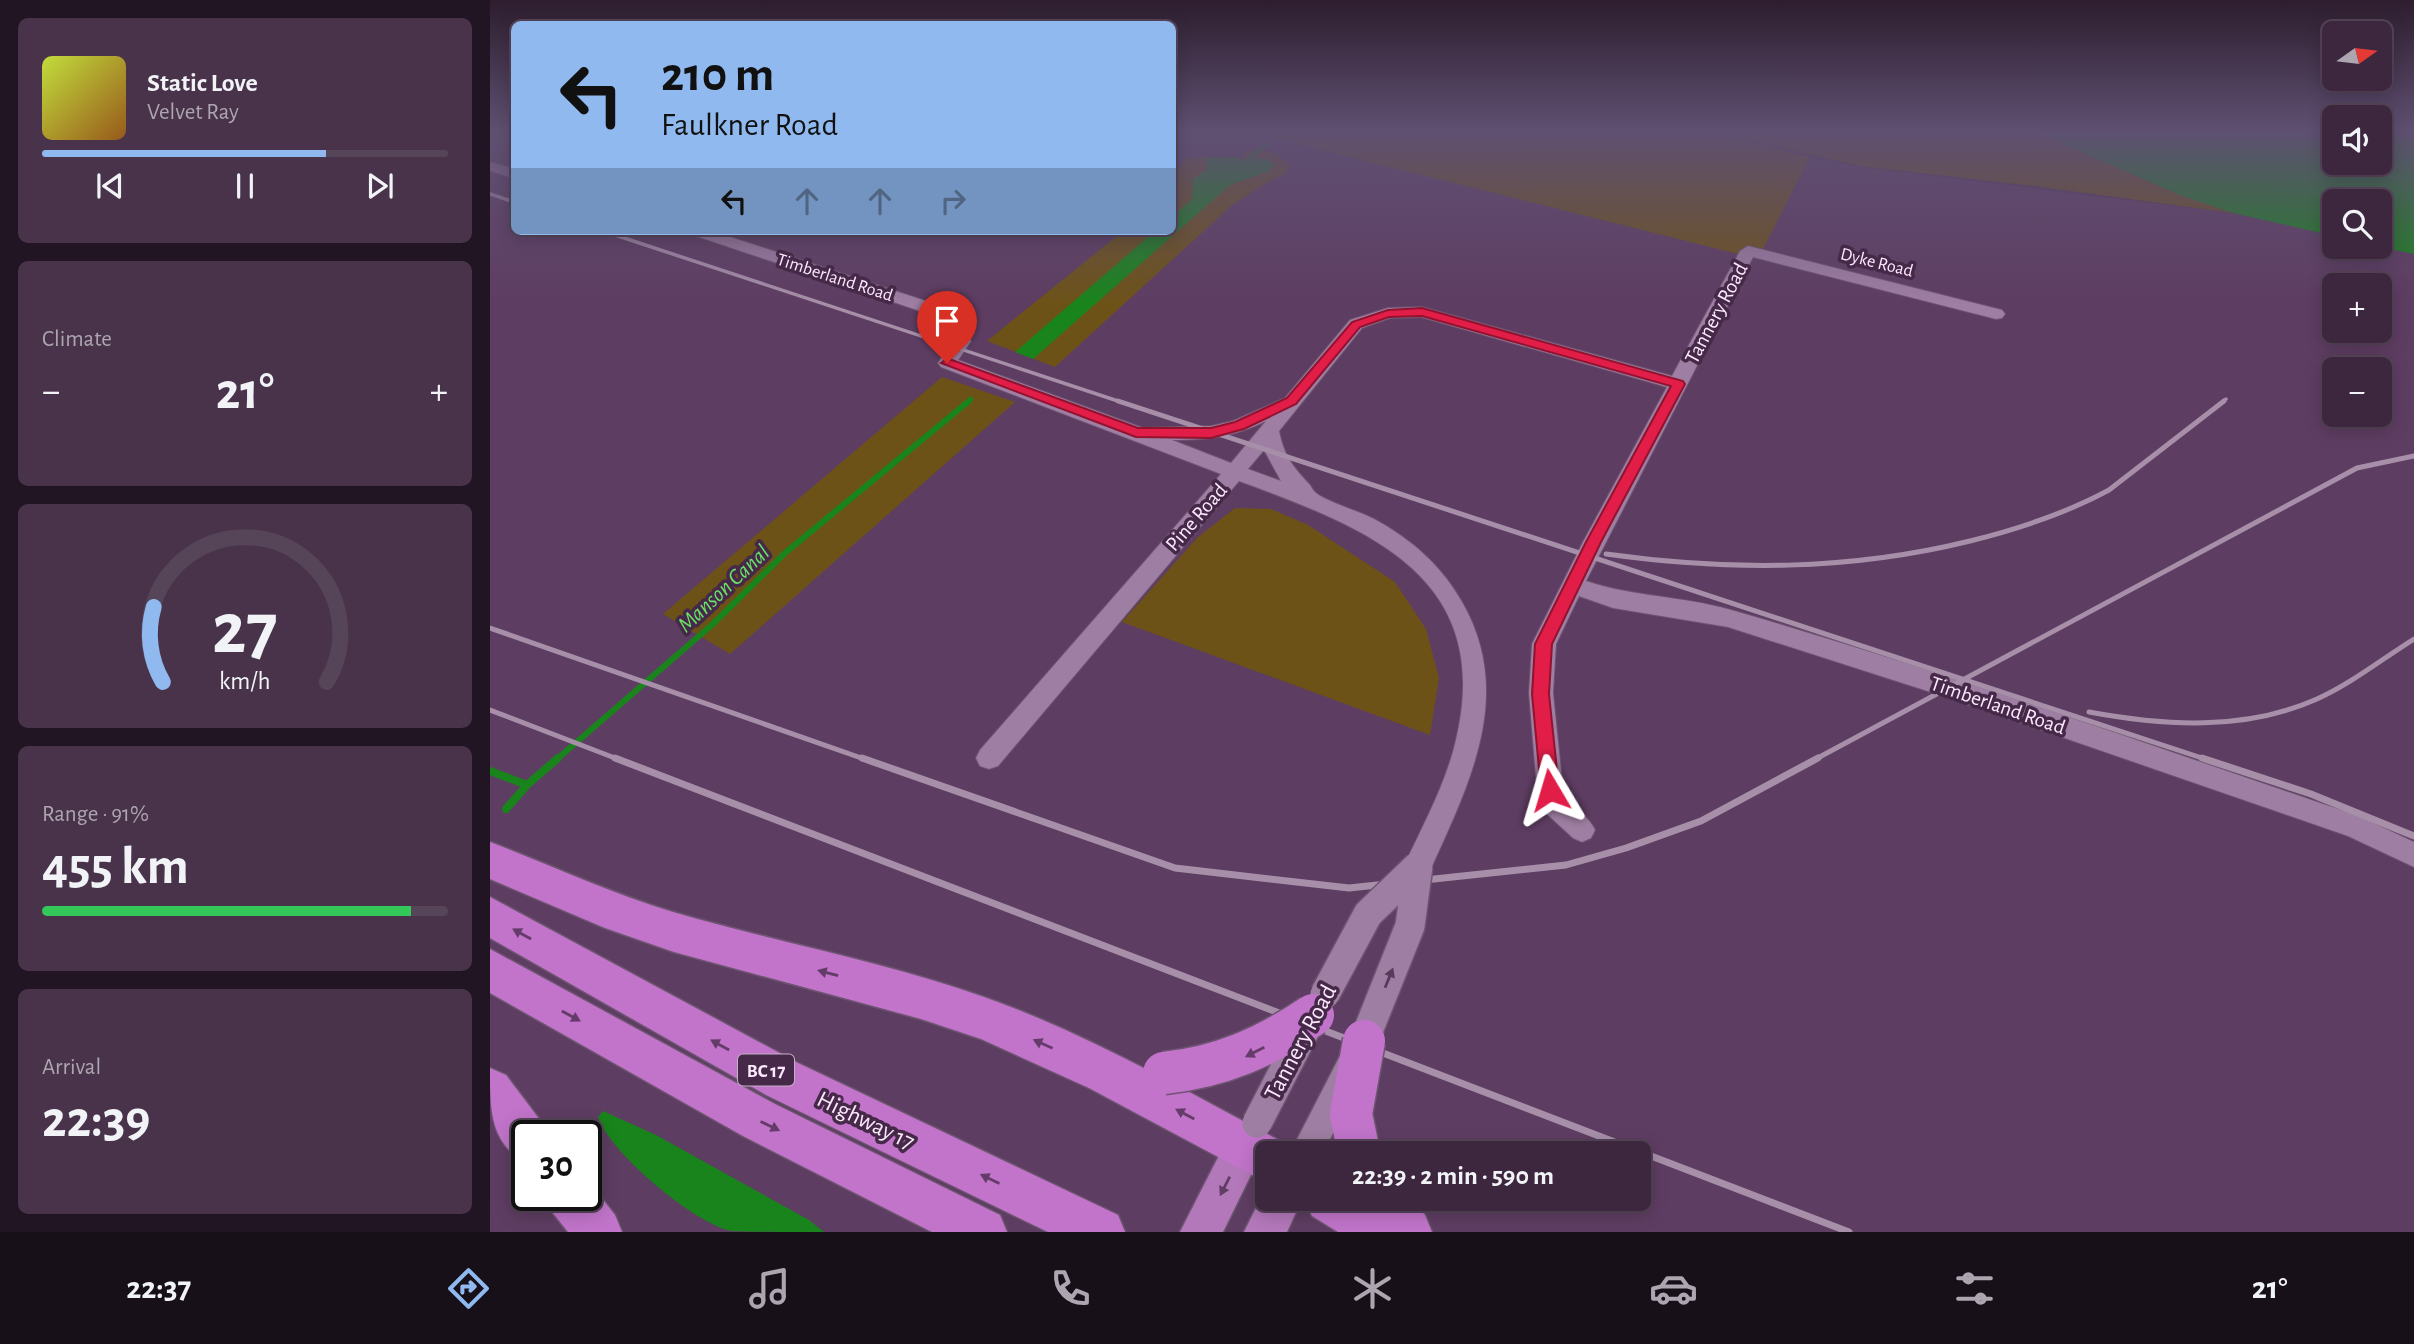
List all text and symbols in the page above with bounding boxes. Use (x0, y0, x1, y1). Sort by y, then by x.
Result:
north arrow (2322, 21, 2392, 91)
map controls (2322, 21, 2392, 427)
icon: left (546, 49, 637, 140)
text: 210 m (661, 51, 774, 100)
text: Static Love (147, 70, 258, 96)
text: Velvet Ray (147, 101, 239, 124)
button: sound (2322, 105, 2392, 175)
text: Faulkner Road (661, 109, 838, 141)
icon: previous (91, 167, 129, 205)
icon: pause (226, 167, 264, 205)
icon: next (361, 167, 399, 205)
icon: left (715, 182, 753, 220)
icon: ahead (788, 182, 826, 220)
icon: ahead (861, 182, 899, 220)
icon: right (934, 182, 972, 220)
button: search (2322, 189, 2392, 259)
street label: Dyke Road (1839, 245, 1915, 281)
street label: Timberland Road (774, 251, 895, 305)
street label: Tannery Road (1681, 259, 1752, 367)
button: + (2322, 273, 2392, 343)
pin (917, 291, 977, 363)
icon: arrive (928, 302, 966, 340)
text: Climate (42, 328, 112, 351)
button: − (2322, 357, 2392, 427)
text: 21° (216, 366, 274, 418)
text: − (42, 373, 60, 411)
text: + (430, 373, 448, 411)
street label: Pine Road (1162, 480, 1231, 555)
water label: Manson Canal (674, 541, 775, 637)
text: 27 (212, 594, 278, 667)
text: km/h (219, 669, 271, 694)
street label: Timberland Road (1928, 673, 2068, 738)
position arrow (1513, 753, 1587, 827)
text: Range · 91% (42, 803, 149, 826)
text: 455 km (42, 841, 189, 893)
one-way arrow (512, 928, 531, 940)
one-way arrow (817, 967, 839, 978)
one-way arrow (1384, 967, 1395, 988)
street label: Tannery Road (1261, 981, 1341, 1104)
one-way arrow (561, 1010, 581, 1022)
one-way arrow (1033, 1038, 1053, 1050)
one-way arrow (711, 1039, 730, 1051)
one-way arrow (1245, 1046, 1265, 1057)
road number: BC 17 (738, 1054, 794, 1086)
text: Arrival (42, 1056, 101, 1079)
street label: Highway 17 (813, 1087, 918, 1155)
text: 22:39 (42, 1094, 150, 1146)
one-way arrow (1175, 1109, 1195, 1120)
speed limit sign: 30 (511, 1120, 602, 1211)
one-way arrow (760, 1120, 780, 1131)
text: 22:39 · 2 min · 590 m (1352, 1163, 1554, 1189)
one-way arrow (980, 1174, 1000, 1185)
one-way arrow (1219, 1176, 1230, 1196)
icon: directions (444, 1264, 493, 1313)
icon: music (745, 1264, 794, 1313)
icon: phone (1046, 1264, 1095, 1313)
icon: climate (1348, 1264, 1397, 1313)
icon: car (1649, 1264, 1698, 1313)
icon: filters (1950, 1264, 1999, 1313)
text: 22:37 (126, 1272, 191, 1304)
text: 21° (2252, 1272, 2288, 1304)

